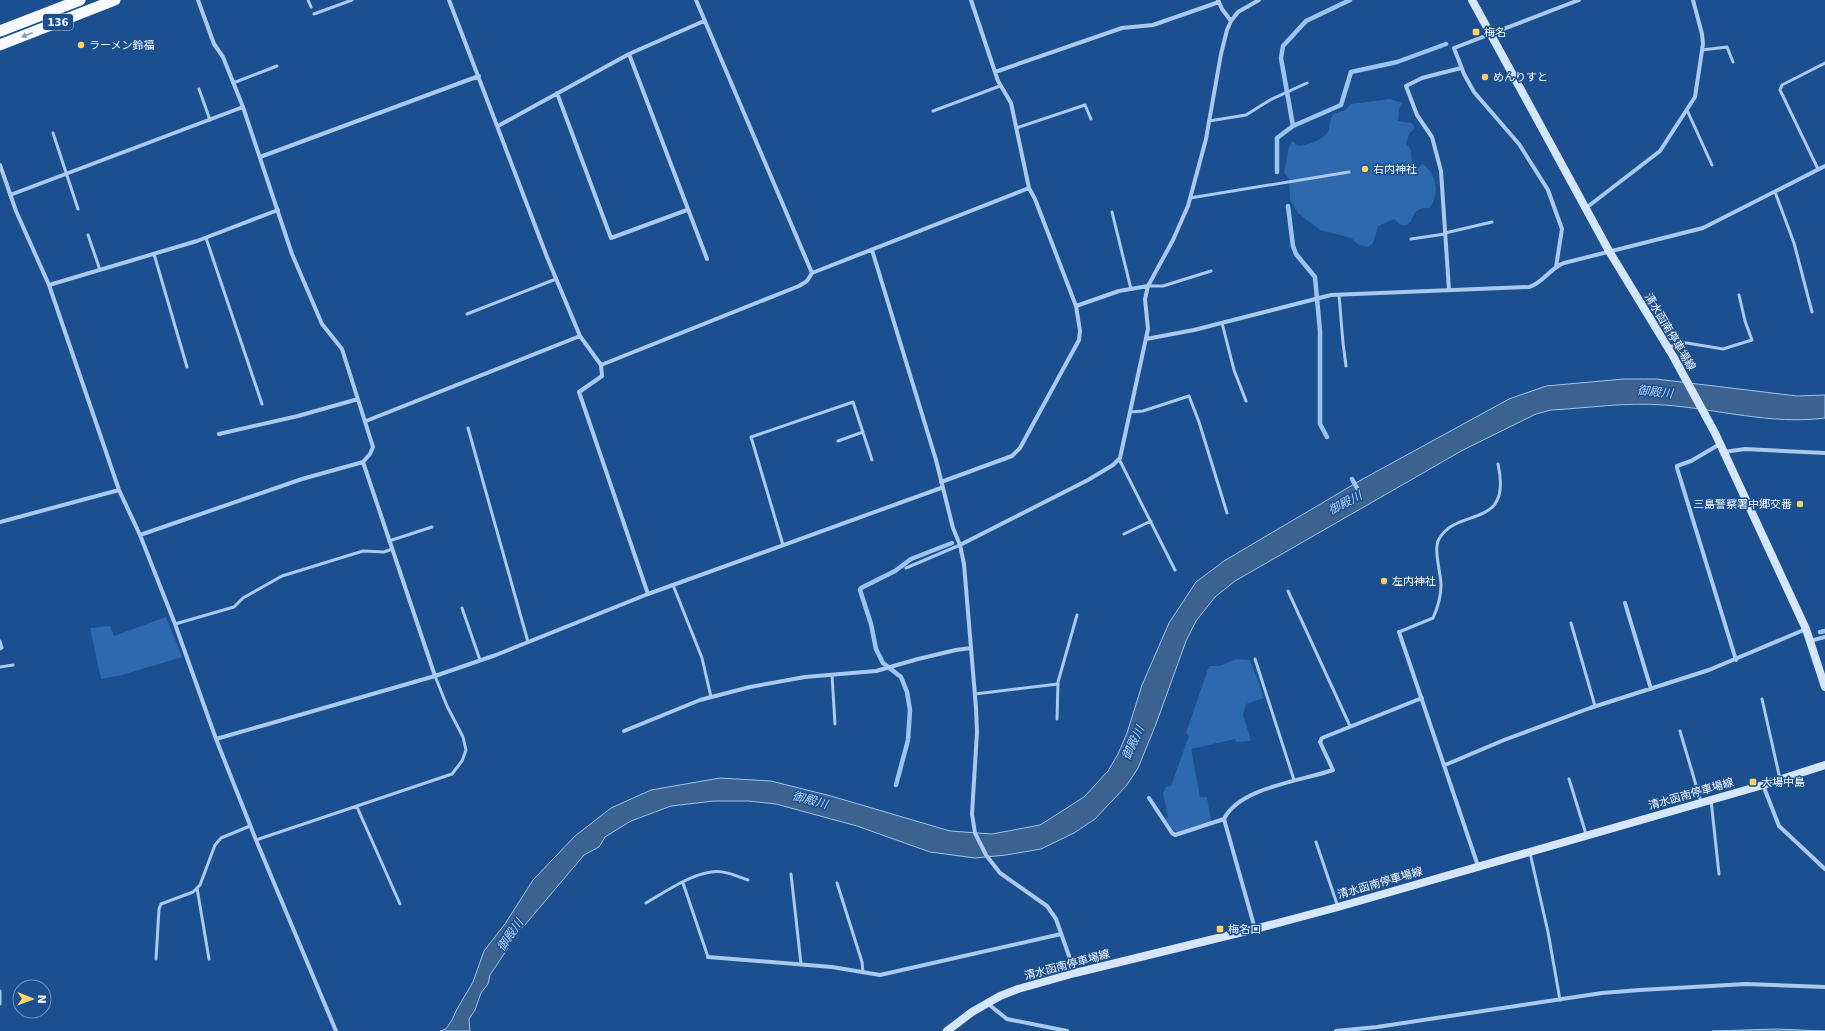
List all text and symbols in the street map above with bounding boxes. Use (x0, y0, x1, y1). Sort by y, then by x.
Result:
road number: 136 (43, 14, 73, 30)
place label: 梅名 (1484, 26, 1506, 39)
marker: 梅名 (1471, 27, 1481, 37)
one-way arrow (20, 32, 32, 38)
place label: ラーメン鈴福 (89, 39, 155, 52)
marker: ラーメン鈴福 (76, 40, 86, 50)
place label: めんりすと (1493, 71, 1548, 84)
marker: めんりすと (1480, 72, 1490, 82)
place label: 右内神社 (1373, 163, 1417, 176)
marker: 右内神社 (1360, 164, 1370, 174)
street label: 清水函南停車場線 (1642, 291, 1698, 373)
water label: 御殿川 (1636, 383, 1676, 401)
water label: 御殿川 (1326, 487, 1366, 518)
place label: 三島警察署中郷交番 (1693, 498, 1792, 511)
marker: 三島警察署中郷交番 (1795, 499, 1805, 509)
place label: 左内神社 (1392, 575, 1436, 588)
marker: 左内神社 (1379, 576, 1389, 586)
water label: 御殿川 (1119, 722, 1148, 762)
street label: 清水函南停車場線 (1647, 776, 1735, 812)
place label: 大場中島 (1761, 776, 1805, 789)
marker: 大場中島 (1748, 777, 1758, 787)
water label: 御殿川 (791, 789, 831, 812)
street label: 清水函南停車場線 (1336, 865, 1424, 901)
water label: 御殿川 (494, 915, 527, 954)
place label: 梅名口 (1228, 923, 1261, 936)
marker: 梅名口 (1215, 924, 1225, 934)
street label: 清水函南停車場線 (1023, 947, 1111, 983)
north arrow (12, 979, 52, 1019)
text: N (35, 994, 48, 1004)

